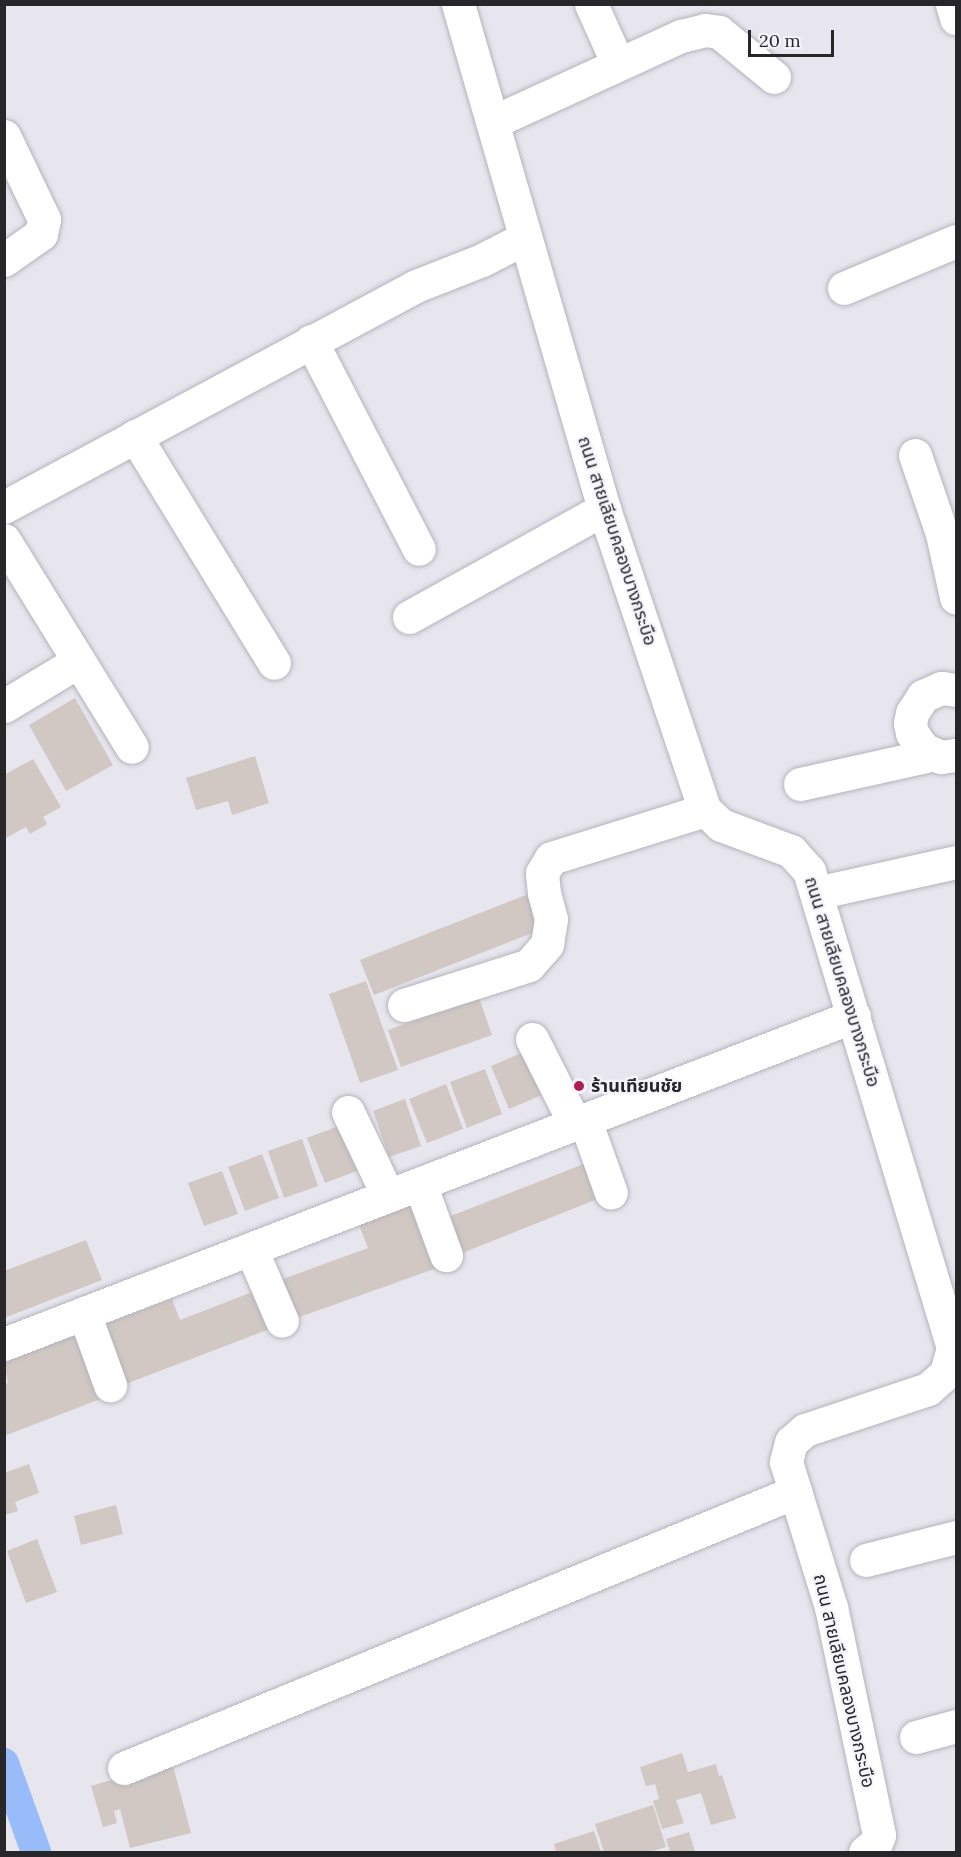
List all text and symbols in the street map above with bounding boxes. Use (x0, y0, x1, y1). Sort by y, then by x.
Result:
scale bar (751, 18, 836, 56)
text: 20 m (759, 29, 801, 52)
street label: ถนน สายเลียบคลองบางกระบือ (573, 434, 661, 648)
street label: ถนน สายเลียบคลองบางกระบือ (800, 874, 884, 1090)
place label: ร้านเทียนชัย (591, 1075, 682, 1097)
marker: ร้านเทียนชัย (572, 1079, 586, 1093)
street label: ถนน สายเลียบคลองบางกระบือ (809, 1572, 879, 1790)

